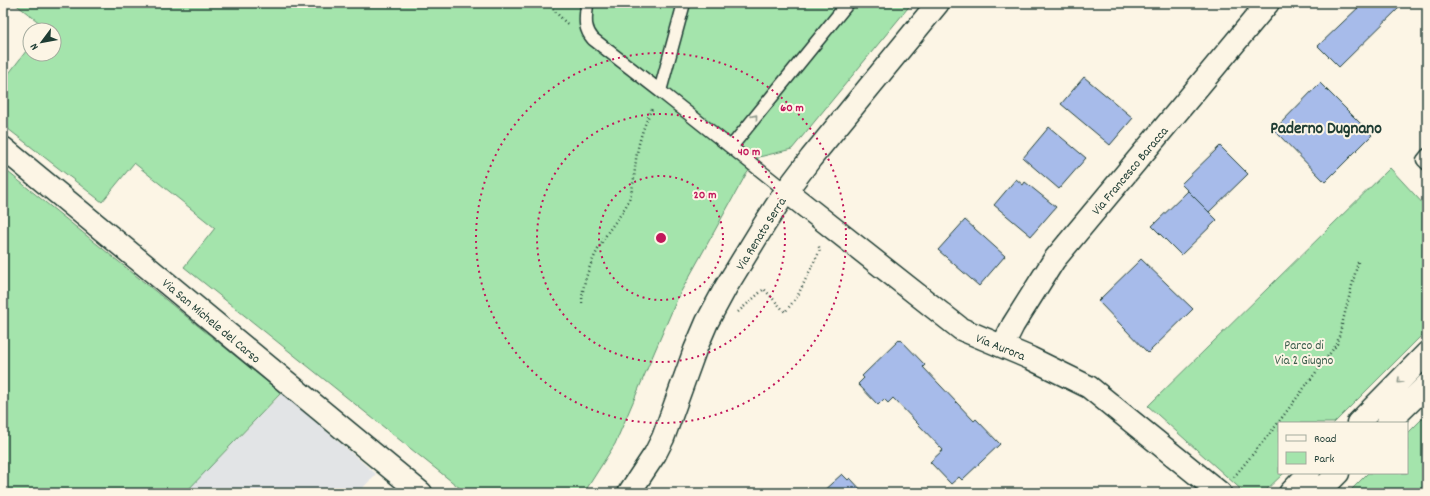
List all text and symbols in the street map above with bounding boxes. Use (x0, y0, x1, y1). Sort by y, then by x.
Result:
north arrow (22, 22, 62, 62)
text: N (27, 39, 43, 53)
text: 60 m (780, 100, 804, 117)
one-way arrow (751, 114, 758, 121)
district label: Paderno Dugnano (1270, 118, 1382, 142)
street label: Via Francesco Baracca (1088, 122, 1174, 220)
text: 40 m (738, 144, 760, 161)
text: 20 m (694, 187, 716, 204)
street label: Via Renato Serra (732, 193, 793, 274)
centre of rings (654, 231, 668, 245)
street label: Via San Michele del Carso (157, 275, 264, 369)
street label: Via Aurora (972, 330, 1029, 367)
park label: Parco di Via 2 Giugno (1275, 337, 1333, 371)
one-way arrow (1397, 376, 1405, 384)
legend (1278, 422, 1408, 474)
text: Road (1314, 431, 1336, 448)
text: Park (1314, 451, 1335, 468)

